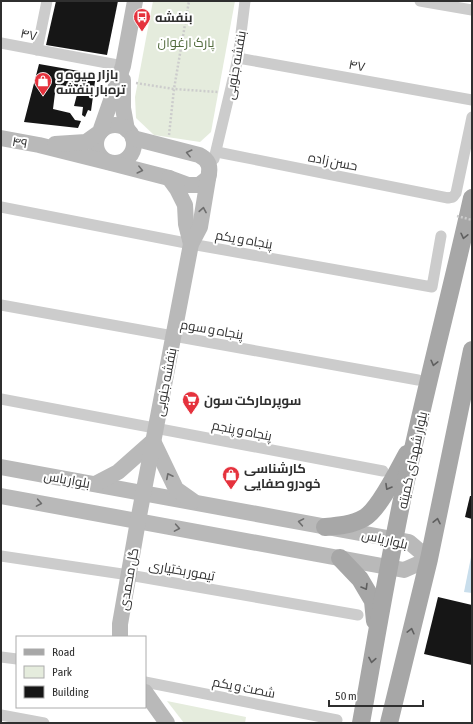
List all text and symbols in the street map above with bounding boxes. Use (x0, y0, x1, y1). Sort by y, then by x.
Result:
bus stop icon: بنفشه (132, 7, 152, 32)
place label: بنفشه (155, 10, 193, 25)
street label: ۴۷ (19, 26, 39, 43)
street label: بنفشه جنوبی (222, 30, 249, 101)
park label: پارک ارغوان (158, 35, 215, 52)
street label: ۴۷ (347, 57, 366, 74)
place label: بازار میوه و تره‌بار بنفشه (56, 67, 126, 97)
shop icon: بازار میوه و تره‌بار بنفشه (33, 71, 53, 96)
street label: ۴۹ (11, 134, 29, 151)
one-way arrow (186, 149, 193, 157)
street label: حسن زاده (307, 149, 359, 174)
one-way arrow (137, 166, 143, 174)
one-way arrow (198, 206, 207, 213)
street label: پنجاه و یکم (214, 227, 274, 254)
one-way arrow (460, 233, 468, 240)
street label: پنجاه و سوم (179, 317, 245, 344)
street label: بنفشه جنوبی (151, 347, 179, 418)
one-way arrow (430, 360, 438, 366)
supermarket icon: سوپرمارکت سون (181, 390, 201, 415)
place label: سوپرمارکت سون (204, 393, 301, 410)
street label: بلوار شهدای کمیته (395, 410, 430, 510)
street label: پنجاه و پنجم (210, 417, 274, 446)
place label: کارشناسی خودرو صفایی (244, 461, 320, 492)
shop icon: کارشناسی خودرو صفایی (221, 465, 241, 490)
street label: بلوار یاس (43, 468, 91, 491)
one-way arrow (166, 473, 174, 481)
one-way arrow (385, 483, 392, 490)
one-way arrow (36, 498, 42, 507)
one-way arrow (432, 517, 440, 524)
one-way arrow (298, 519, 304, 527)
one-way arrow (173, 523, 180, 532)
street label: بلوار یاس (360, 527, 409, 552)
street label: گل محمدی (116, 547, 141, 612)
street label: تیمور بختیاری (148, 557, 217, 584)
one-way arrow (360, 583, 367, 590)
one-way arrow (406, 627, 415, 634)
legend (16, 636, 146, 708)
text: Road (52, 645, 75, 659)
one-way arrow (368, 657, 377, 663)
text: Park (52, 665, 73, 679)
street label: شصت و یکم (211, 674, 277, 703)
scale bar (329, 682, 423, 708)
text: Building (52, 685, 90, 699)
text: 50 m (335, 689, 357, 703)

